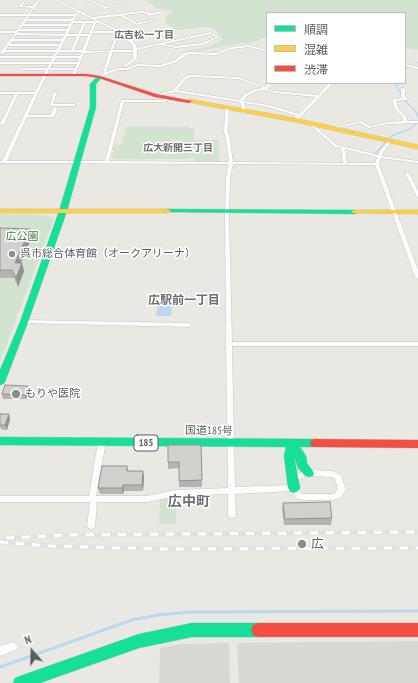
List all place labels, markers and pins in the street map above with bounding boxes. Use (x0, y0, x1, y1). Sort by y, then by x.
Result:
place label: 呉市総合体育館（オークアリーナ） (20, 247, 196, 261)
marker: 呉市総合体育館（オークアリーナ） (7, 249, 17, 259)
place label: もりや医院 (25, 387, 80, 401)
marker: もりや医院 (10, 388, 22, 400)
place label: 広 (311, 536, 324, 552)
marker: 広 (296, 538, 308, 550)

